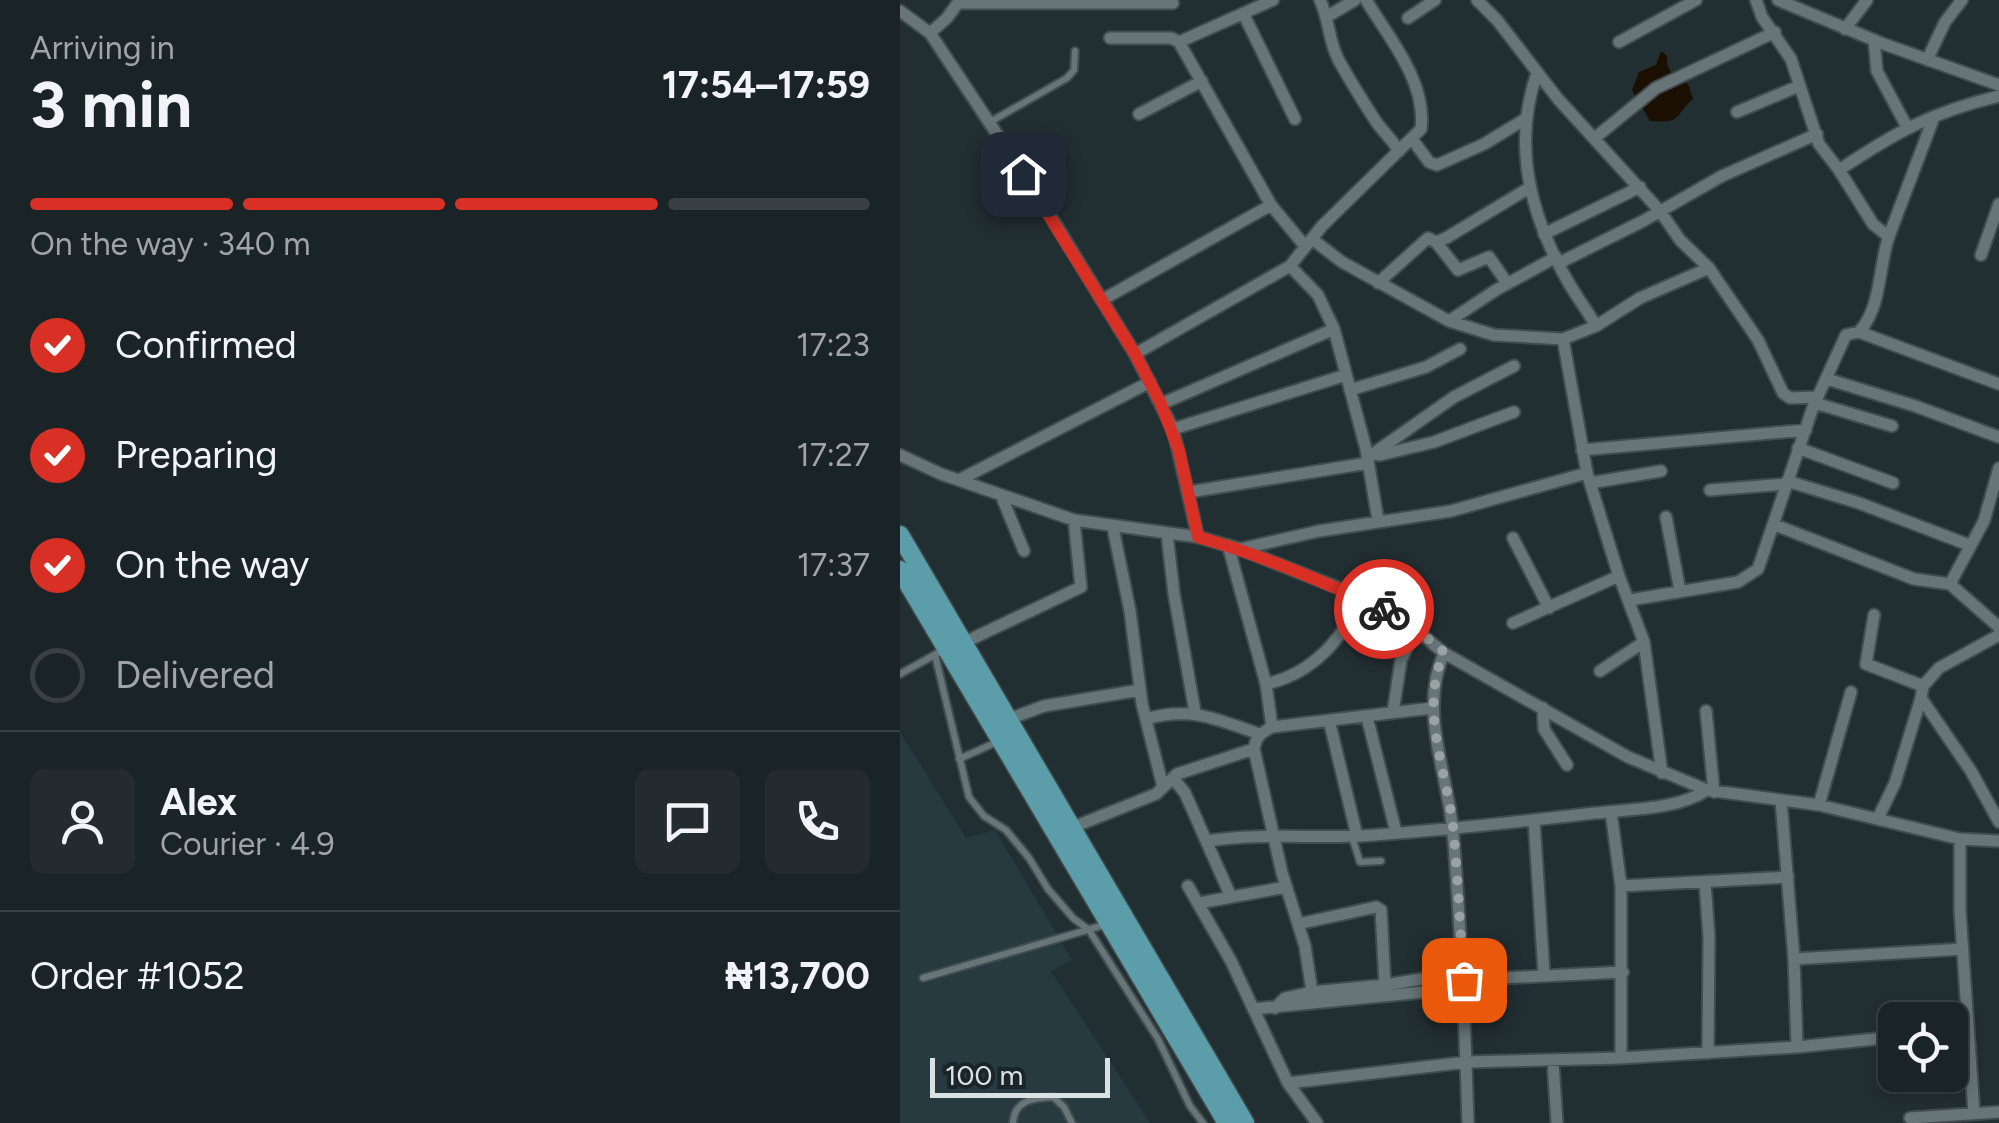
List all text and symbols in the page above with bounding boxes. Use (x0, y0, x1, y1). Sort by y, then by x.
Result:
text: Arriving in (30, 29, 175, 67)
text: 17:54–17:59 (662, 62, 870, 108)
text: 3 min (30, 65, 192, 143)
pin (981, 132, 1066, 217)
icon: home (996, 147, 1051, 202)
text: On the way · 340 m (30, 225, 310, 263)
icon: check (30, 318, 85, 373)
text: Confirmed (115, 322, 297, 368)
text: 17:23 (796, 326, 870, 364)
icon: check (30, 428, 85, 483)
text: Preparing (115, 432, 277, 478)
text: 17:27 (796, 436, 870, 474)
icon: check (30, 538, 85, 593)
text: On the way (115, 542, 309, 588)
text: 17:37 (797, 546, 870, 584)
courier (1334, 559, 1434, 659)
icon: bike (1357, 582, 1412, 637)
text: Delivered (115, 652, 275, 698)
button: person (30, 769, 135, 874)
button: chat (635, 769, 740, 874)
button: phone (765, 769, 870, 874)
text: Alex (160, 779, 237, 825)
text: Courier · 4.9 (160, 825, 335, 863)
pin (1422, 938, 1507, 1023)
text: Order #1052 (30, 953, 245, 999)
text: ₦13,700 (725, 953, 870, 999)
icon: bag (1437, 953, 1492, 1008)
map controls (1878, 1002, 1968, 1092)
button: locate (1878, 1002, 1968, 1092)
scale bar (930, 1053, 1110, 1098)
text: 100 m (945, 1058, 1023, 1092)

